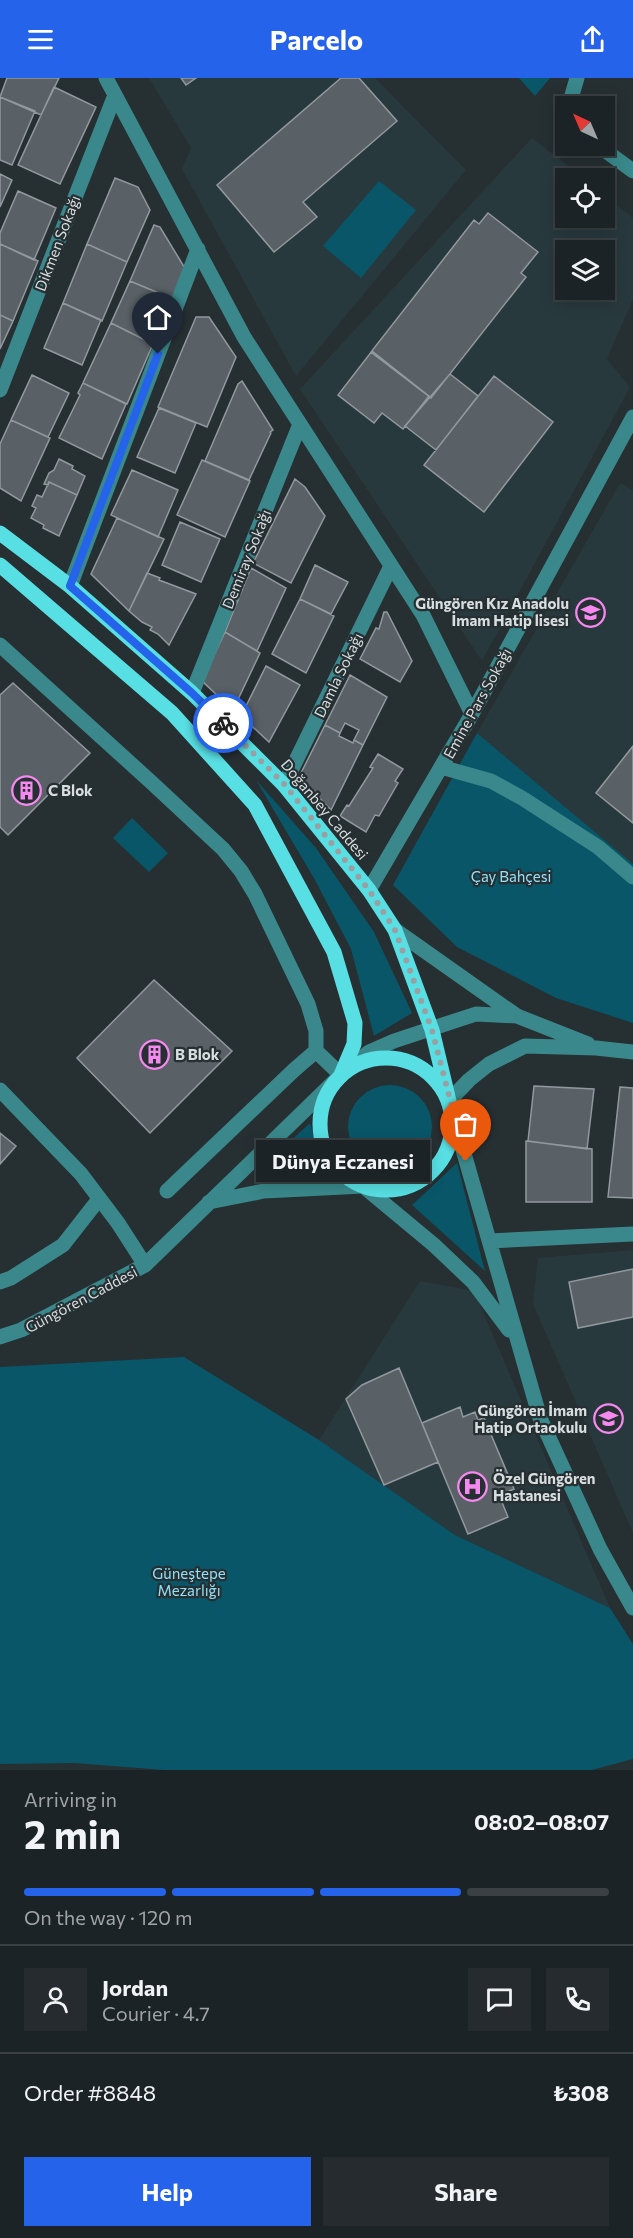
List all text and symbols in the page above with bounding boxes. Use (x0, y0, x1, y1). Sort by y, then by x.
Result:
icon: menu (24, 23, 57, 56)
text: Parcelo (270, 23, 363, 56)
icon: share (576, 23, 609, 56)
north arrow (555, 96, 615, 156)
map controls (555, 96, 615, 300)
button: locate (555, 168, 615, 228)
street label: Dikmen Sokağı (30, 193, 84, 293)
button: layers (555, 240, 615, 300)
pin (132, 292, 183, 354)
icon: home (141, 301, 174, 334)
street label: Demiray Sokağı (218, 507, 274, 611)
place label: Güngören Kız Anadolu İmam Hatip lisesi (415, 594, 569, 629)
school or university icon: Güngören Kız Anadolu İmam Hatip lisesi (574, 596, 606, 628)
street label: Damla Sokağı (310, 630, 366, 720)
street label: Emine Pars Sokağı (439, 645, 515, 761)
courier (193, 693, 253, 753)
icon: bike (207, 707, 240, 740)
street label: Doğanbey Caddesi (278, 755, 372, 863)
building icon: C Blok (11, 774, 43, 806)
place label: C Blok (48, 781, 93, 799)
park label: Çay Bahçesi (471, 867, 551, 885)
building icon: B Blok (138, 1038, 170, 1070)
place label: B Blok (175, 1045, 220, 1063)
pin (440, 1099, 491, 1161)
icon: bag (449, 1108, 482, 1141)
callout: Dünya Eczanesi (256, 1140, 430, 1182)
text: Dünya Eczanesi (272, 1149, 414, 1173)
street label: Güngören Caddesi (22, 1262, 140, 1336)
place label: Güngören İmam Hatip Ortaokulu (474, 1401, 587, 1436)
school or university icon: Güngören İmam Hatip Ortaokulu (592, 1403, 624, 1435)
place label: Özel Güngören Hastanesi (493, 1469, 596, 1504)
hospital icon: Özel Güngören Hastanesi (456, 1471, 488, 1503)
park label: Güneştepe Mezarlığı (152, 1564, 226, 1599)
text: Arriving in (24, 1787, 117, 1811)
text: 08:02–08:07 (474, 1808, 609, 1835)
text: 2 min (24, 1809, 121, 1857)
text: On the way · 120 m (24, 1905, 192, 1929)
button: person (24, 1968, 87, 2031)
button: chat (468, 1968, 531, 2031)
button: phone (546, 1968, 609, 2031)
text: Jordan (102, 1974, 168, 2001)
text: Courier · 4.7 (102, 2001, 210, 2025)
text: Order #8848 (24, 2079, 156, 2106)
text: ₺308 (553, 2079, 609, 2106)
button: Help (24, 2157, 311, 2226)
button: Share (323, 2157, 609, 2226)

